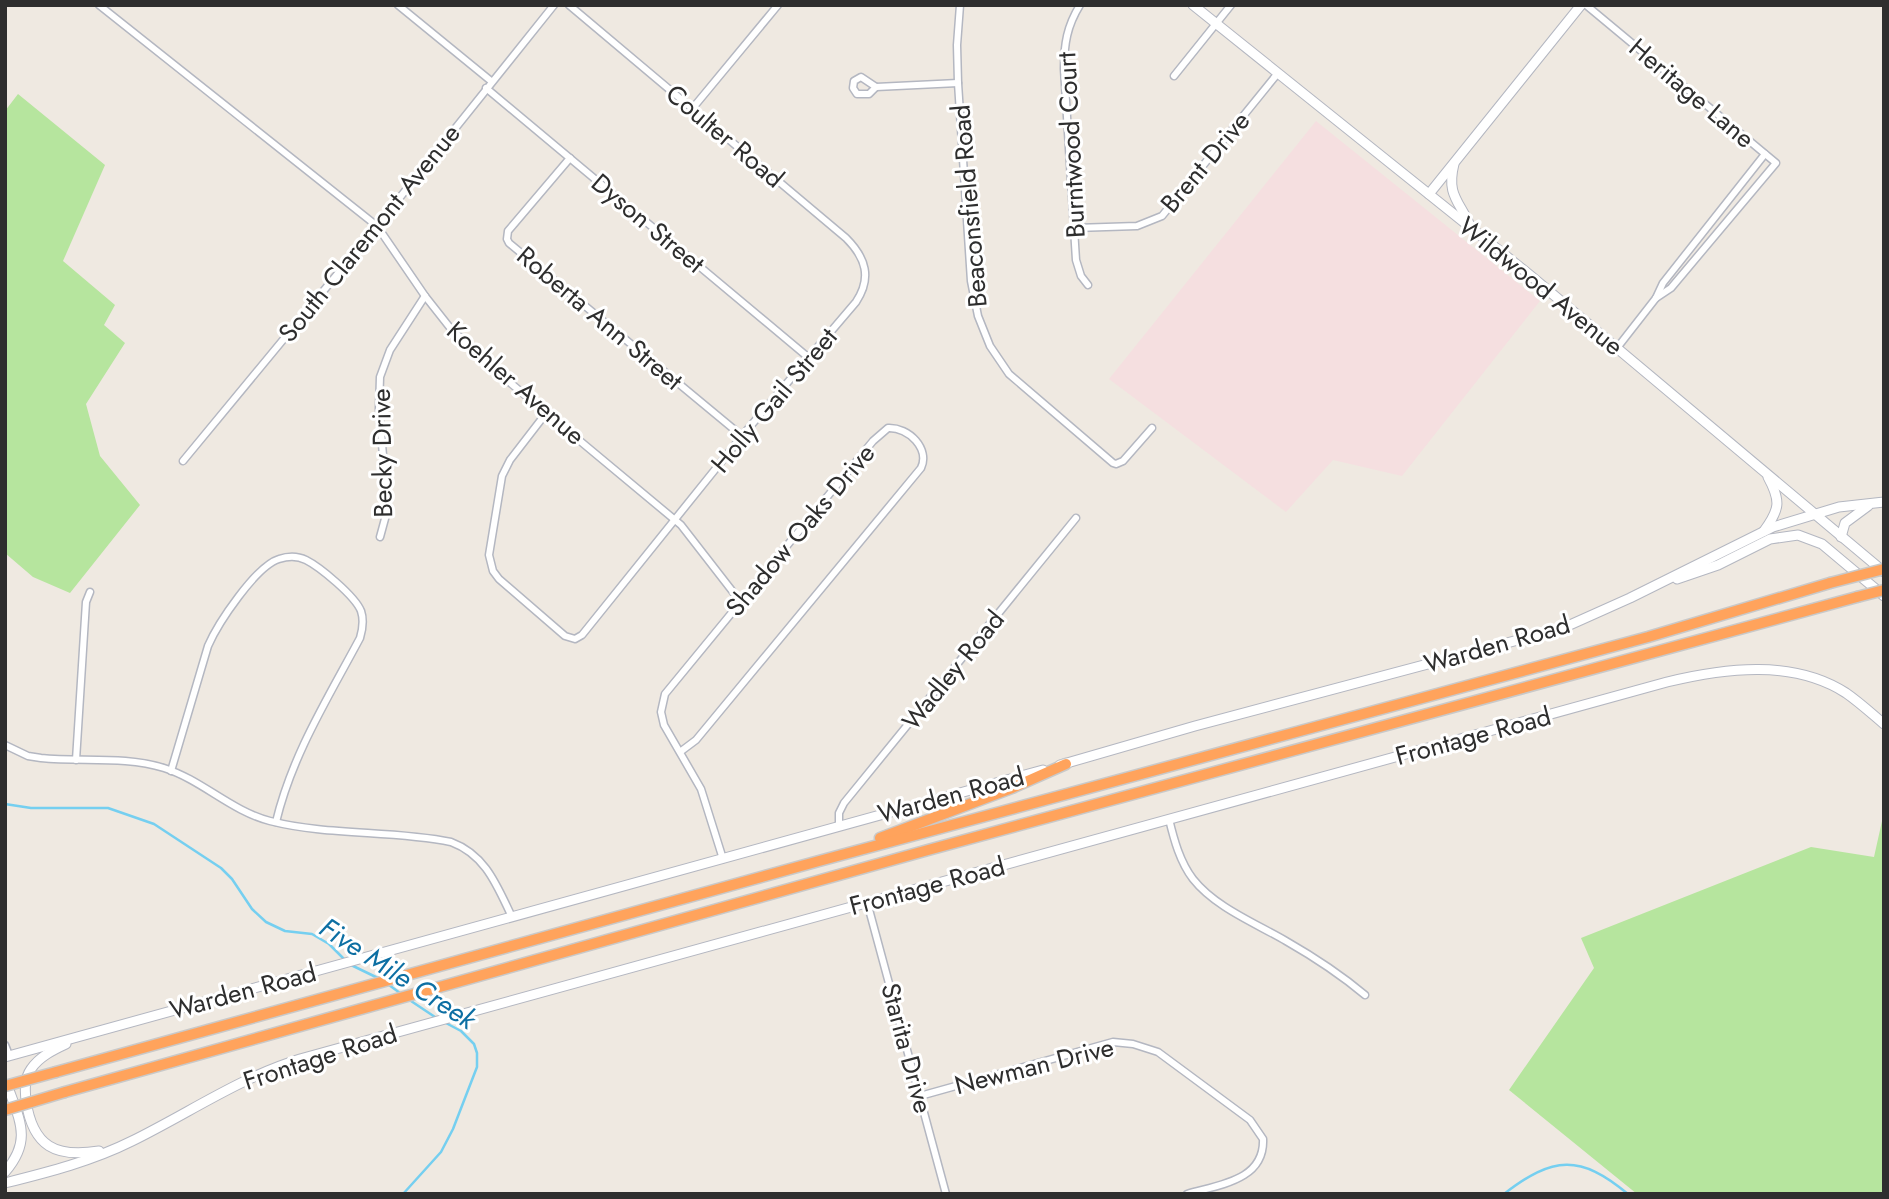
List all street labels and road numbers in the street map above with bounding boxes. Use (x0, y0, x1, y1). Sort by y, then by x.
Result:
street label: Heritage Lane (1621, 29, 1763, 157)
street label: Burntwood Court (1047, 50, 1095, 239)
street label: Coulter Road (658, 75, 792, 197)
street label: Beaconsfield Road (941, 103, 997, 309)
street label: Brent Drive (1151, 103, 1259, 221)
street label: South Claremont Avenue (269, 116, 469, 350)
street label: Dyson Street (583, 164, 714, 282)
street label: Wildwood Avenue (1450, 207, 1632, 365)
street label: Roberta Ann Street (509, 237, 692, 399)
street label: Koehler Avenue (439, 312, 593, 454)
street label: Holly Gail Street (702, 319, 847, 481)
street label: Becky Drive (362, 388, 402, 518)
street label: Shadow Oaks Drive (716, 435, 884, 625)
street label: Wadley Road (893, 602, 1013, 738)
street label: Warden Road (1420, 605, 1574, 683)
street label: Frontage Road (1391, 697, 1555, 775)
street label: Warden Road (873, 757, 1029, 833)
street label: Frontage Road (845, 847, 1009, 925)
street label: Warden Road (165, 953, 321, 1029)
street label: Starita Drive (871, 979, 943, 1117)
street label: Frontage Road (238, 1014, 402, 1100)
street label: Newman Drive (950, 1028, 1118, 1104)

